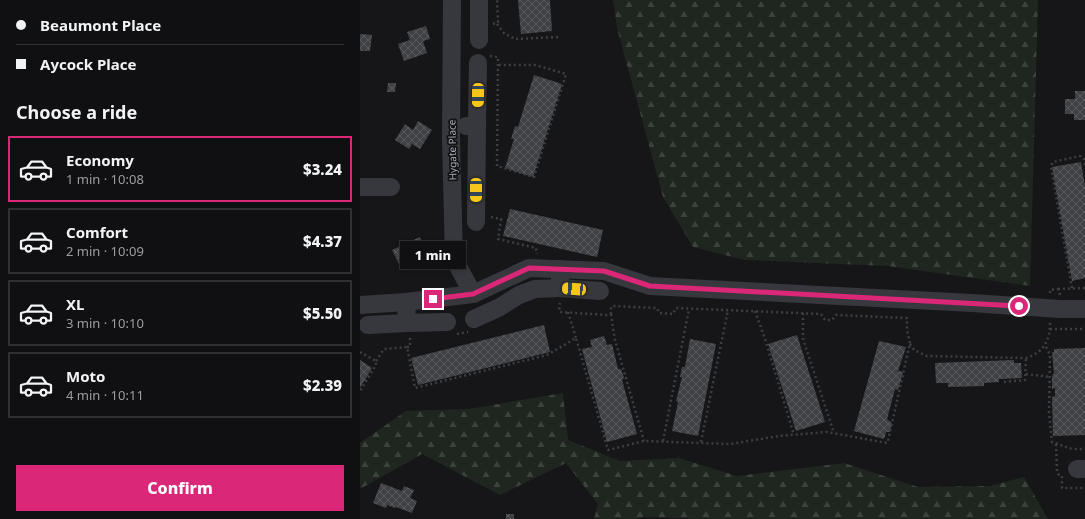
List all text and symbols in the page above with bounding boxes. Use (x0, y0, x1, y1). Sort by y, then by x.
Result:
text: Beaumont Place (40, 15, 161, 35)
text: Aycock Place (40, 54, 136, 74)
car (472, 83, 484, 107)
text: Choose a ride (16, 100, 137, 124)
street label: Hygate Place (444, 119, 460, 181)
text: Economy (66, 150, 134, 170)
icon: car (18, 151, 54, 187)
text: $3.24 (303, 159, 342, 179)
text: 1 min · 10:08 (66, 170, 144, 188)
car (470, 178, 482, 202)
text: Comfort (66, 222, 128, 242)
icon: car (18, 223, 54, 259)
text: $4.37 (303, 231, 342, 251)
callout: 1 min (400, 241, 466, 269)
text: 2 min · 10:09 (66, 242, 144, 260)
text: 1 min (415, 246, 451, 264)
car (562, 282, 586, 296)
route end (424, 290, 442, 308)
text: XL (66, 294, 84, 314)
icon: car (18, 295, 54, 331)
route start (1010, 297, 1028, 315)
text: $5.50 (303, 303, 342, 323)
text: 3 min · 10:10 (66, 314, 144, 332)
text: Moto (66, 366, 105, 386)
icon: car (18, 367, 54, 403)
text: $2.39 (303, 375, 342, 395)
text: 4 min · 10:11 (66, 386, 144, 404)
button: Confirm (16, 465, 344, 511)

